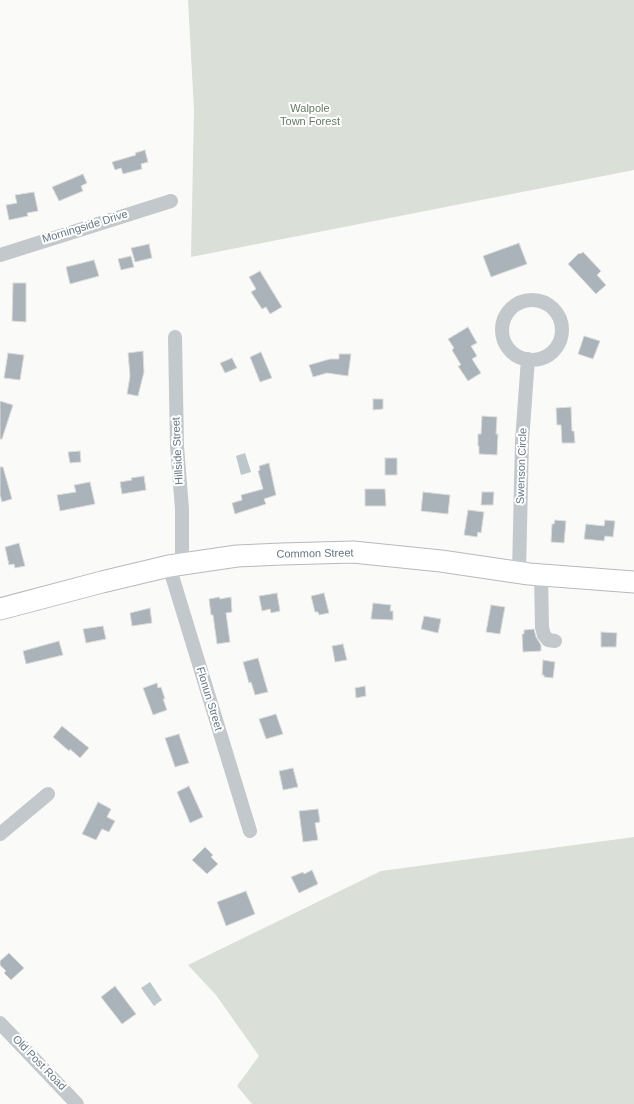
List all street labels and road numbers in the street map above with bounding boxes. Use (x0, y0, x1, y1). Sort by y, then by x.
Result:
street label: Morningside Drive (41, 208, 129, 246)
street label: Hillside Street (170, 417, 186, 485)
street label: Swenson Circle (514, 428, 530, 504)
street label: Common Street (276, 547, 354, 561)
street label: Flonun Street (193, 665, 225, 733)
street label: Old Post Road (9, 1033, 69, 1093)

